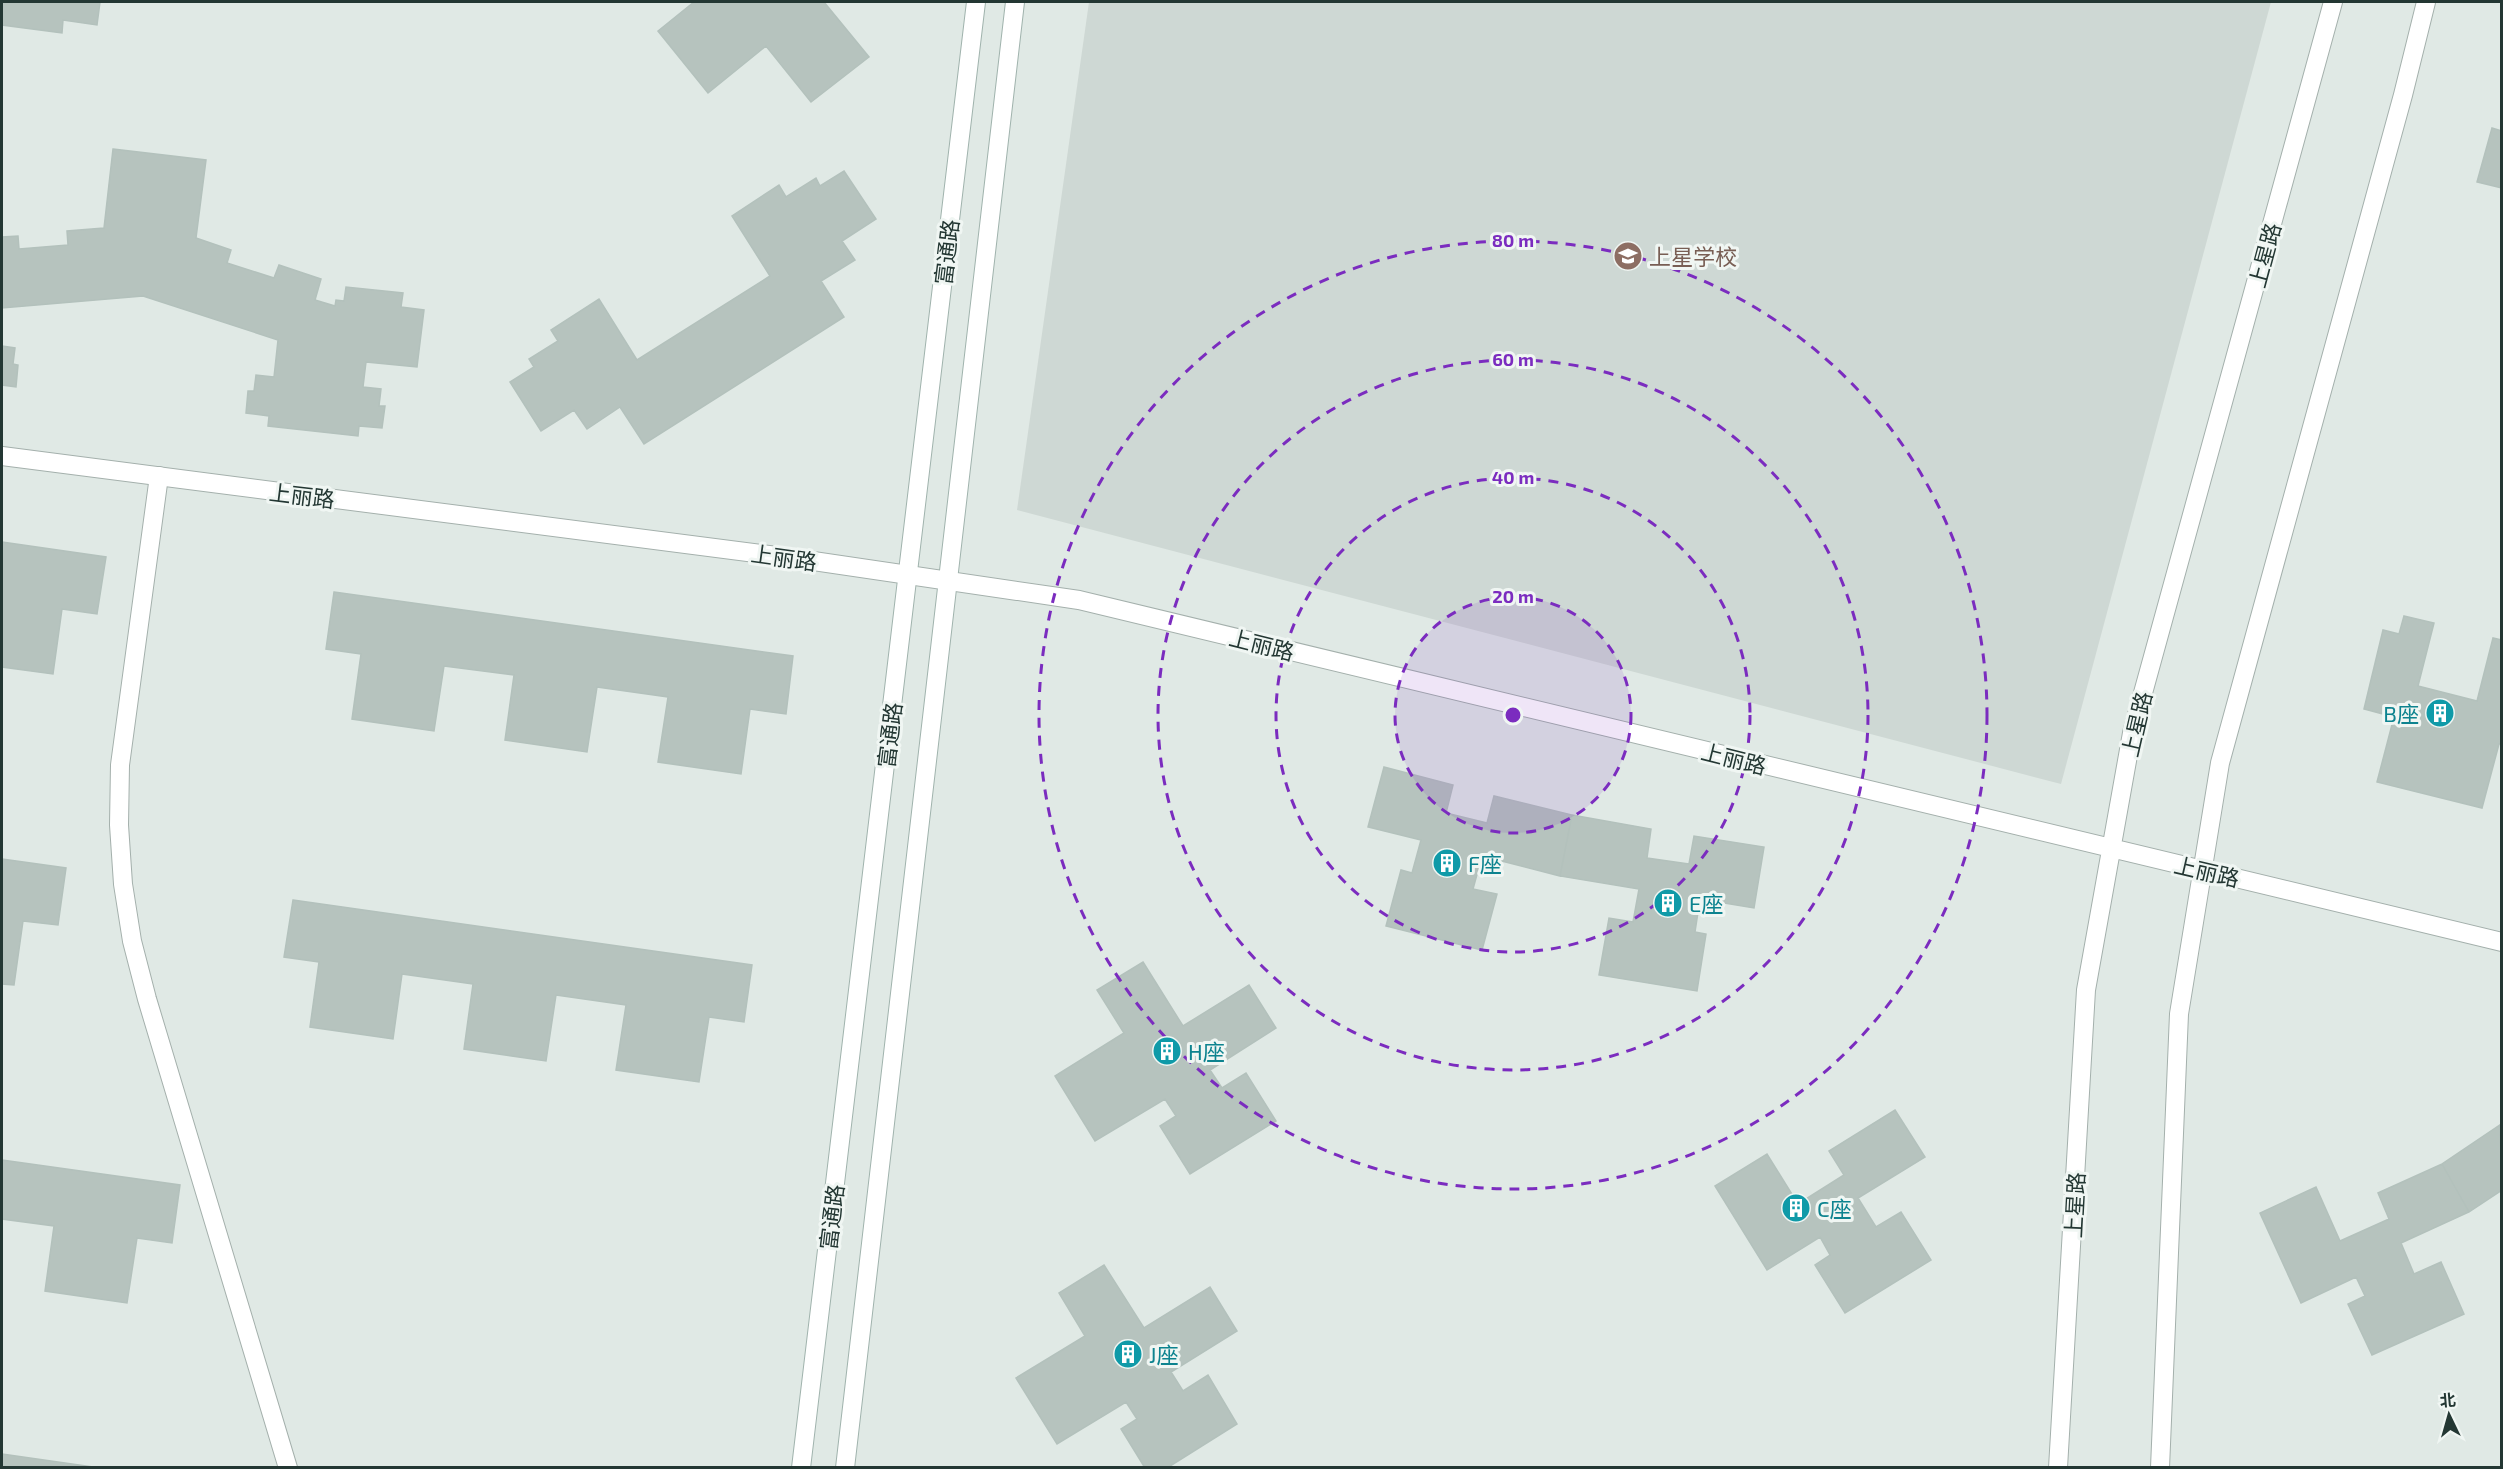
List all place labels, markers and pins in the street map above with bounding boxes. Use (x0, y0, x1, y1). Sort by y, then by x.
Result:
school or university icon: 上星学校 (1612, 240, 1644, 272)
place label: 上星学校 (1649, 243, 1737, 269)
building icon: B座 (2424, 697, 2456, 729)
place label: B座 (2383, 700, 2419, 726)
centre of rings (1503, 705, 1523, 725)
building icon: F座 (1431, 847, 1463, 879)
place label: F座 (1468, 850, 1502, 876)
building icon: E座 (1652, 887, 1684, 919)
place label: E座 (1689, 890, 1723, 916)
building icon: H座 (1151, 1035, 1183, 1067)
place label: H座 (1188, 1038, 1225, 1064)
building icon: C座 (1780, 1192, 1812, 1224)
place label: C座 (1817, 1195, 1852, 1221)
building icon: J座 (1112, 1338, 1144, 1370)
place label: J座 (1149, 1341, 1178, 1367)

